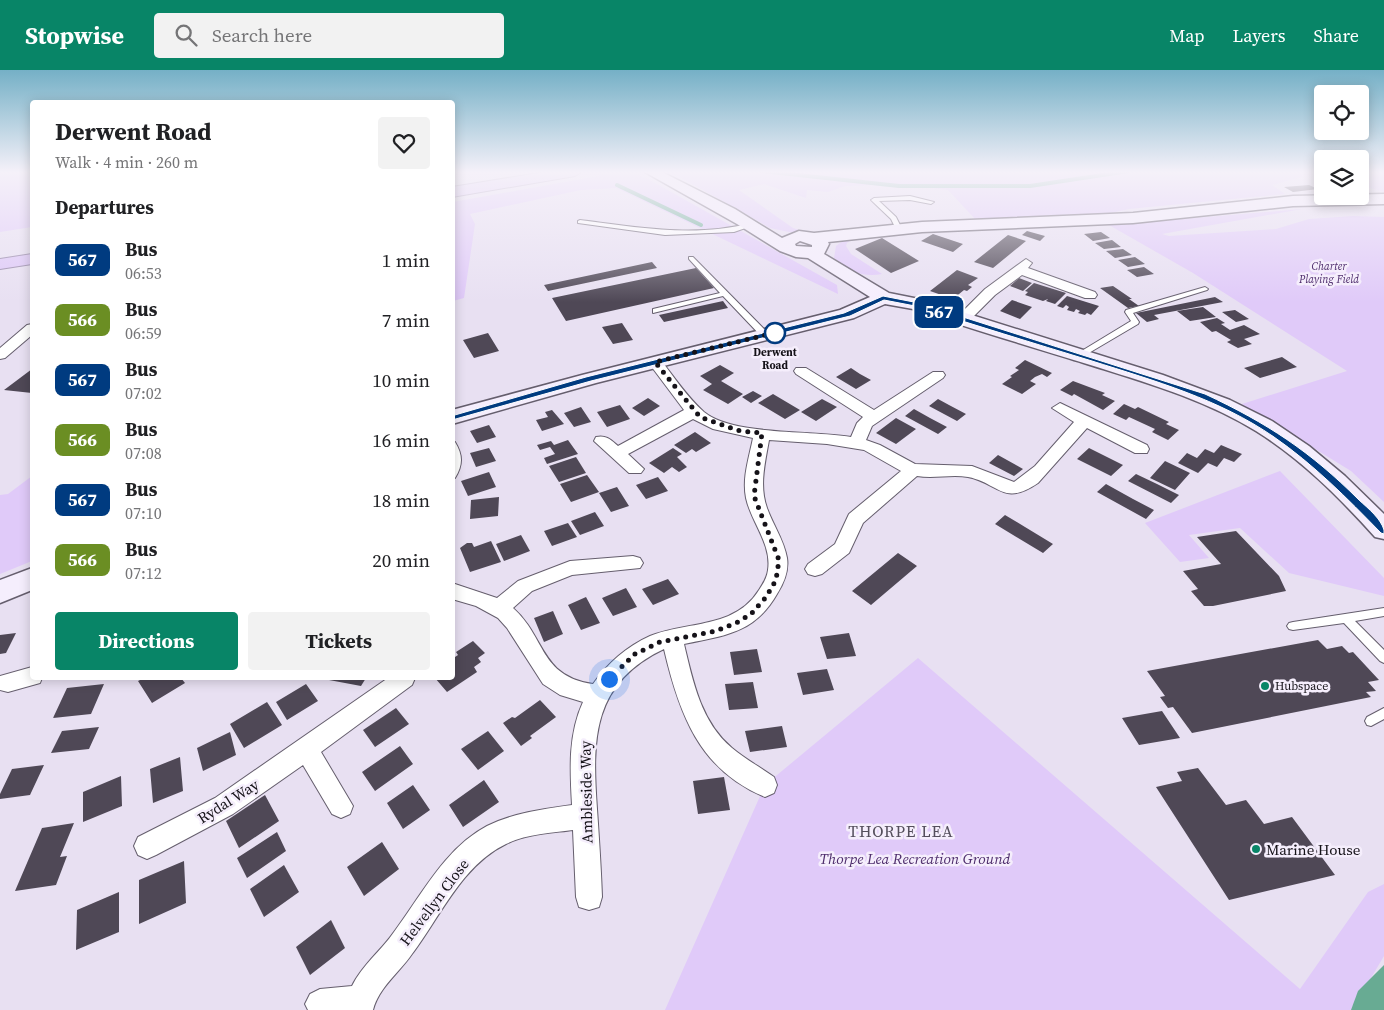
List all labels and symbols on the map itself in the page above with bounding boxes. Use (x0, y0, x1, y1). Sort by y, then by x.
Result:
park label: Charter Playing Field (1298, 259, 1359, 287)
line badge: 567 (910, 296, 968, 328)
marker: Derwent Road (764, 322, 786, 344)
place label: Derwent Road (753, 345, 798, 373)
your location (597, 667, 622, 692)
place label: Hubspace (1275, 678, 1328, 694)
marker: Hubspace (1259, 680, 1271, 692)
street label: Ambleside Way (575, 740, 597, 844)
street label: Rydal Way (193, 774, 263, 828)
district label: THORPE LEA (848, 820, 954, 842)
place label: Marine House (1266, 839, 1361, 860)
marker: Marine House (1250, 843, 1262, 855)
park label: Thorpe Lea Recreation Ground (820, 848, 1011, 869)
street label: Helvellyn Close (394, 854, 474, 950)

